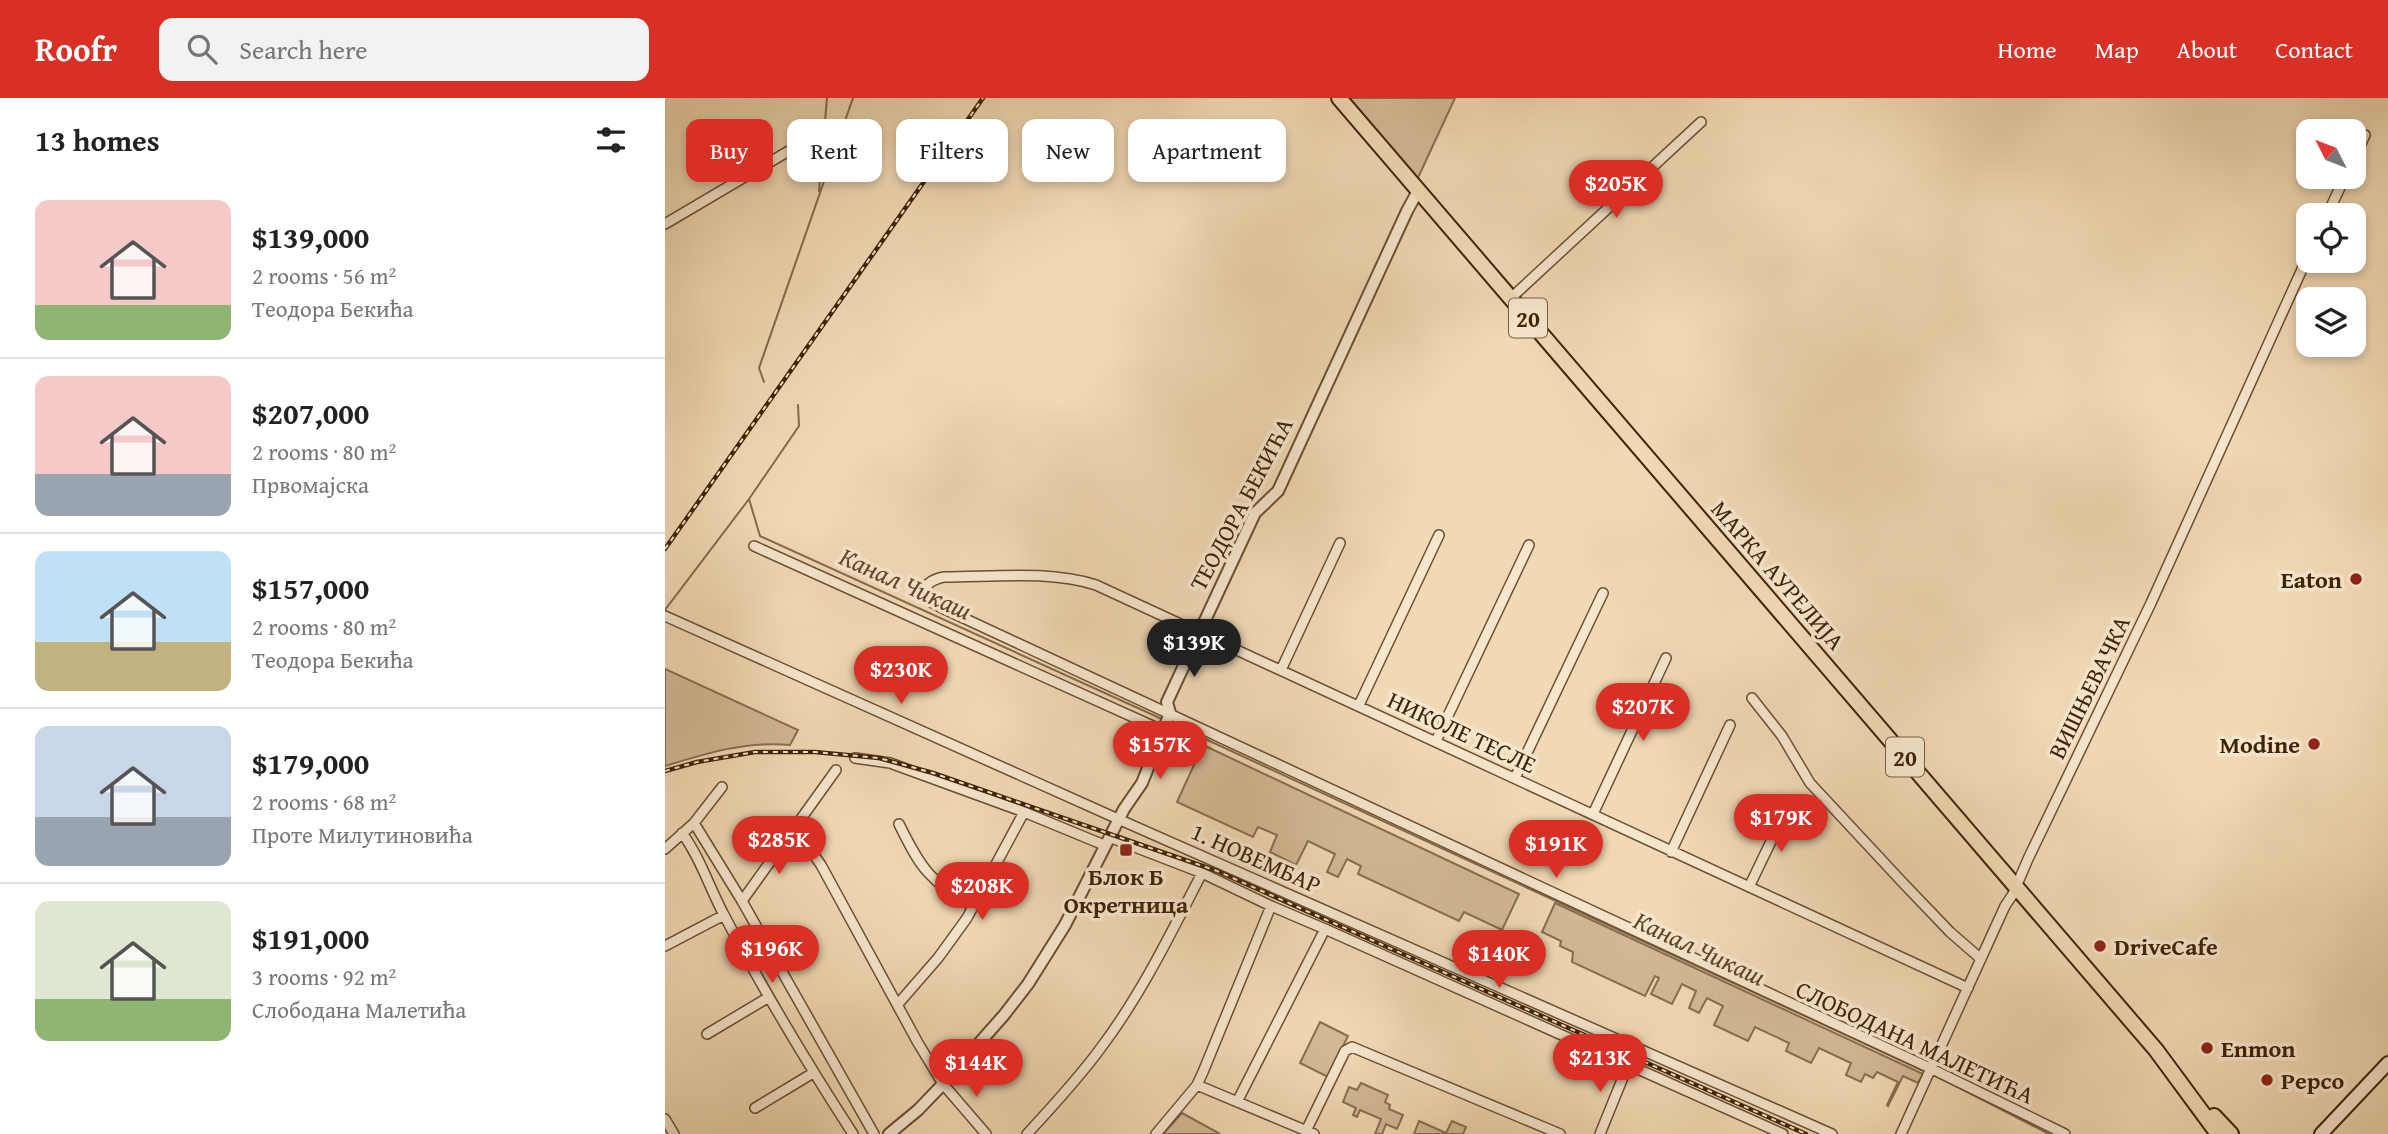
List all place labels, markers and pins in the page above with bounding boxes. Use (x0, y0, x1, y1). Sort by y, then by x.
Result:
pin: $205K (1567, 160, 1665, 220)
place label: Eaton (2281, 562, 2342, 597)
marker: Eaton (2348, 571, 2364, 587)
pin: $139K (1145, 620, 1243, 679)
pin: $230K (852, 646, 950, 706)
pin: $207K (1594, 684, 1692, 743)
pin: $157K (1111, 722, 1209, 781)
place label: Modine (2219, 727, 2300, 762)
marker: Modine (2306, 736, 2322, 752)
pin: $179K (1732, 794, 1830, 854)
pin: $285K (730, 816, 828, 876)
pin: $191K (1507, 820, 1605, 880)
marker: Блок Б Окретница (1118, 842, 1134, 858)
place label: Блок Б Окретница (1064, 859, 1189, 922)
pin: $208K (933, 862, 1031, 922)
pin: $196K (723, 926, 821, 985)
place label: DriveCafe (2114, 929, 2218, 964)
pin: $140K (1450, 930, 1548, 990)
marker: DriveCafe (2092, 938, 2108, 954)
place label: Enmon (2221, 1031, 2296, 1066)
pin: $213K (1551, 1034, 1649, 1094)
pin: $144K (927, 1040, 1025, 1099)
marker: Enmon (2199, 1040, 2215, 1056)
place label: Pepco (2281, 1063, 2344, 1098)
marker: Pepco (2259, 1072, 2275, 1088)

